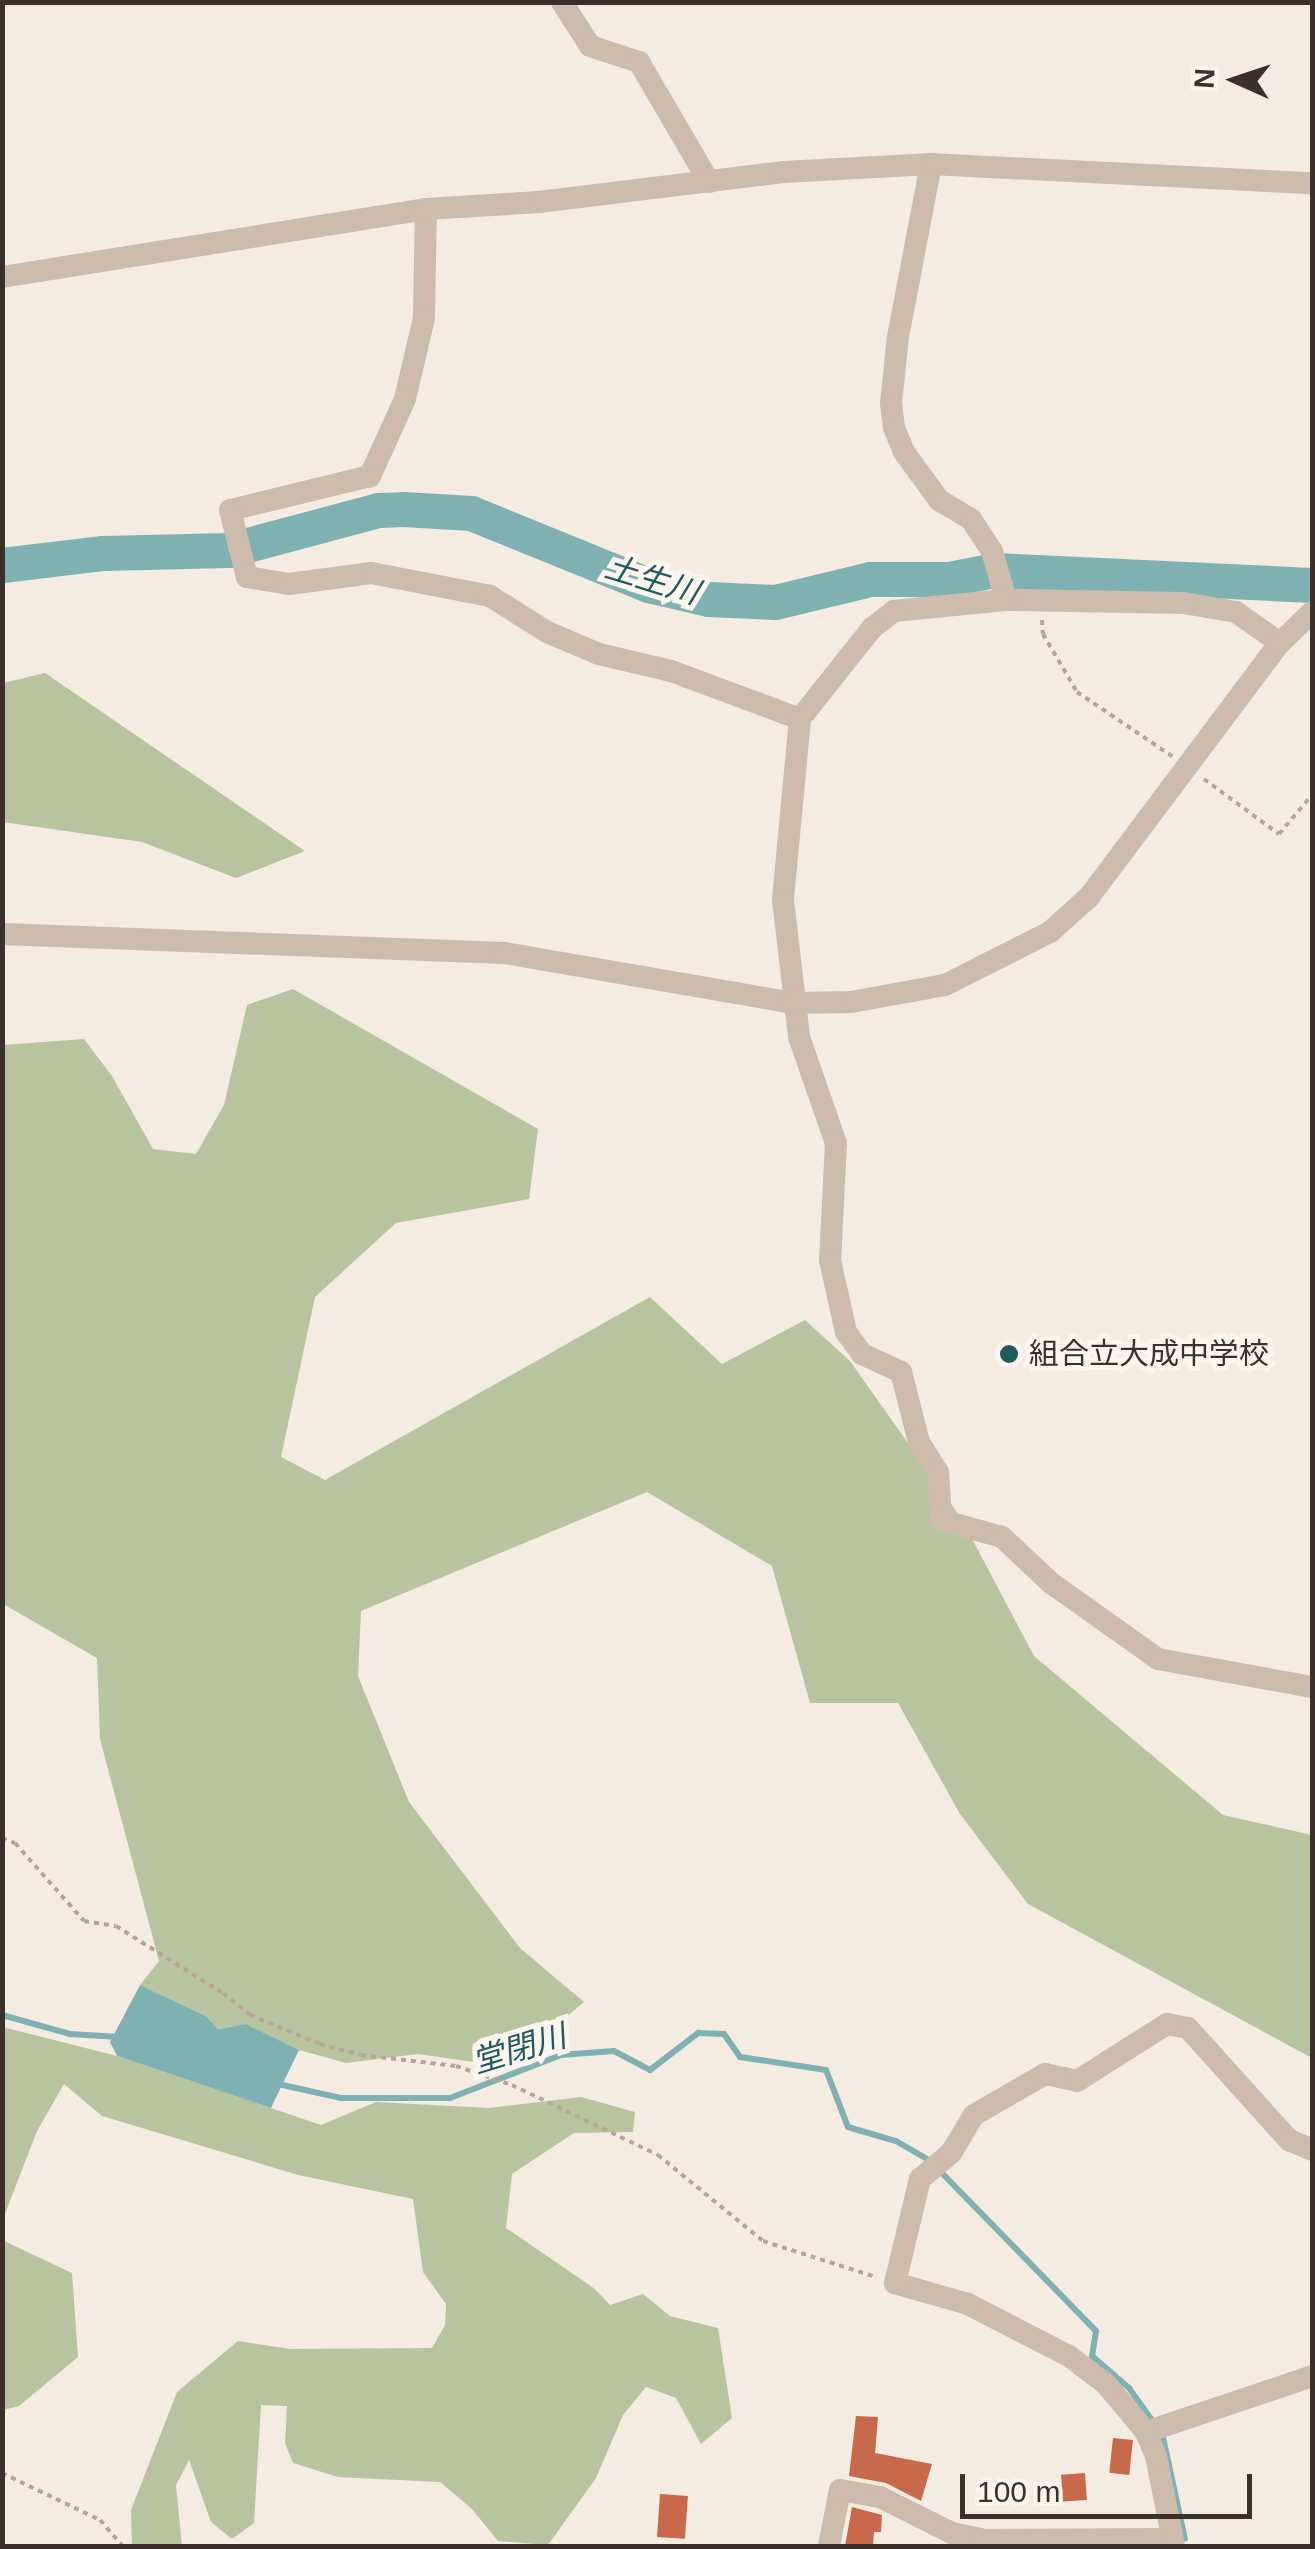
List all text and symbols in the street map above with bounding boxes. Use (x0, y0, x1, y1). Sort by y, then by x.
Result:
north arrow (1185, 30, 1285, 130)
text: N (1189, 67, 1221, 89)
water label: 土生川 (600, 548, 704, 612)
place label: 組合立大成中学校 (1029, 1336, 1269, 1372)
marker: 組合立大成中学校 (998, 1343, 1020, 1365)
water label: 堂閉川 (467, 2017, 571, 2081)
scale bar (965, 2454, 1258, 2516)
text: 100 m (977, 2475, 1060, 2508)

